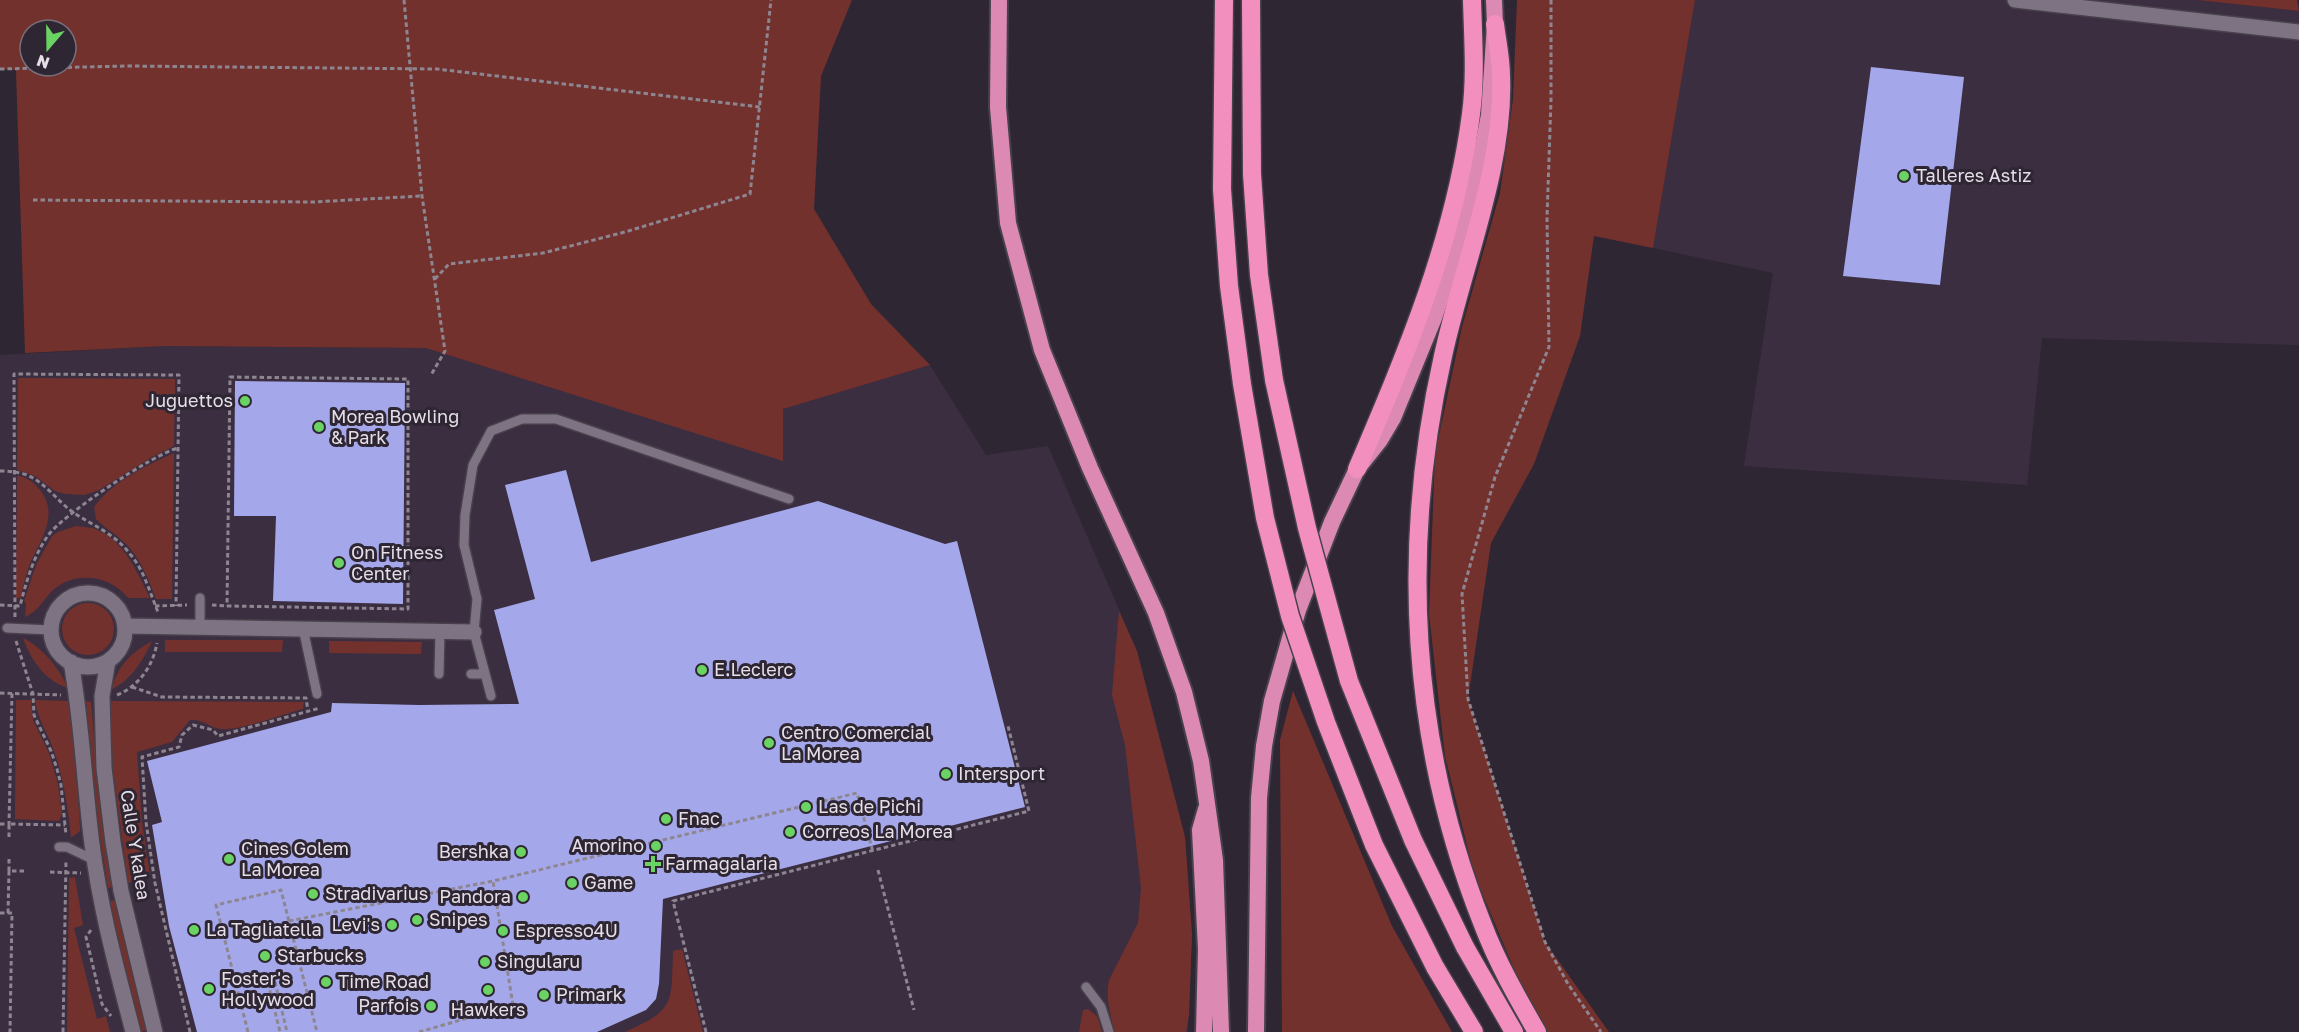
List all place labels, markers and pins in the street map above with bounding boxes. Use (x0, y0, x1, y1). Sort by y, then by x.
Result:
place label: Talleres Astiz (1916, 164, 2032, 186)
marker: Talleres Astiz (1897, 169, 1911, 183)
place label: Juguettos (145, 389, 233, 411)
marker: Juguettos (238, 394, 252, 408)
place label: Morea Bowling & Park (331, 405, 459, 448)
marker: Morea Bowling & Park (312, 420, 326, 434)
place label: On Fitness Center (351, 541, 443, 584)
marker: On Fitness Center (332, 556, 346, 570)
place label: E.Leclerc (714, 658, 794, 680)
marker: E.Leclerc (695, 663, 709, 677)
place label: Centro Comercial La Morea (781, 721, 931, 764)
marker: Centro Comercial La Morea (762, 736, 776, 750)
place label: Intersport (958, 762, 1045, 784)
marker: Intersport (939, 767, 953, 781)
place label: Las de Pichi (818, 795, 921, 817)
marker: Las de Pichi (799, 800, 813, 814)
place label: Fnac (678, 807, 720, 829)
marker: Fnac (659, 812, 673, 826)
place label: Correos La Morea (802, 820, 953, 842)
marker: Correos La Morea (783, 825, 797, 839)
place label: Amorino (571, 834, 644, 856)
place label: Cines Golem La Morea (241, 837, 349, 880)
marker: Amorino (649, 839, 663, 853)
place label: Bershka (439, 840, 509, 862)
marker: Bershka (514, 845, 528, 859)
marker: Cines Golem La Morea (222, 852, 236, 866)
place label: Farmagalaria (665, 852, 778, 874)
marker: Farmagalaria (646, 857, 660, 871)
place label: Game (584, 871, 633, 893)
marker: Game (565, 876, 579, 890)
place label: Stradivarius (325, 882, 428, 904)
place label: Pandora (439, 885, 511, 907)
marker: Stradivarius (306, 887, 320, 901)
marker: Pandora (516, 890, 530, 904)
place label: Snipes (429, 908, 487, 930)
place label: Levi's (331, 913, 380, 935)
marker: Snipes (410, 913, 424, 927)
place label: La Tagliatella (206, 918, 322, 940)
marker: Levi's (385, 918, 399, 932)
place label: Espresso4U (515, 919, 618, 941)
marker: La Tagliatella (187, 923, 201, 937)
marker: Espresso4U (496, 924, 510, 938)
place label: Starbucks (277, 944, 364, 966)
marker: Starbucks (258, 949, 272, 963)
place label: Singularu (497, 950, 580, 972)
marker: Singularu (478, 955, 492, 969)
place label: Foster's Hollywood (221, 967, 314, 1010)
place label: Time Road (338, 970, 429, 992)
marker: Time Road (319, 975, 333, 989)
marker: Foster's Hollywood (202, 982, 216, 996)
marker: Hawkers (481, 983, 495, 997)
place label: Primark (556, 983, 623, 1005)
marker: Primark (537, 988, 551, 1002)
place label: Parfois (358, 994, 419, 1016)
place label: Hawkers (450, 998, 526, 1020)
marker: Parfois (424, 999, 438, 1013)

